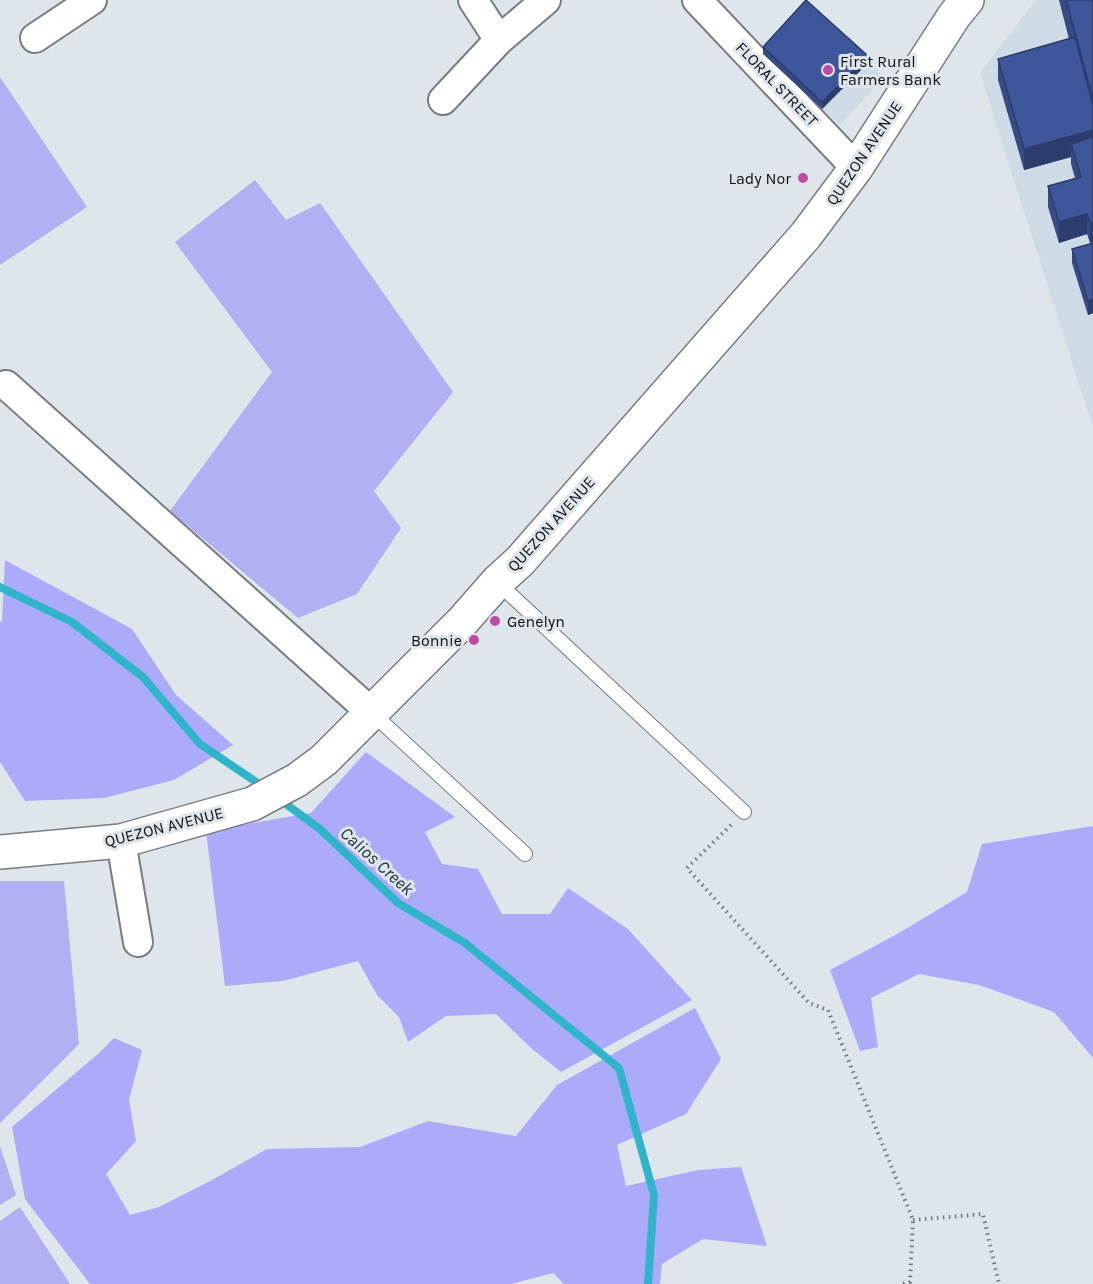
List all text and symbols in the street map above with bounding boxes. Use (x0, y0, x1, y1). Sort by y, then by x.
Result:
street label: FLORAL STREET (732, 38, 822, 130)
place label: First Rural Farmers Bank (840, 52, 941, 89)
marker: First Rural Farmers Bank (821, 63, 835, 77)
street label: QUEZON AVENUE (822, 97, 906, 209)
place label: Lady Nor (729, 169, 791, 188)
marker: Lady Nor (796, 171, 810, 185)
street label: QUEZON AVENUE (503, 472, 599, 576)
place label: Genelyn (507, 612, 565, 631)
marker: Genelyn (488, 614, 502, 628)
place label: Bonnie (411, 631, 462, 650)
marker: Bonnie (467, 633, 481, 647)
street label: QUEZON AVENUE (103, 803, 225, 851)
water label: Calios Creek (336, 822, 419, 900)

